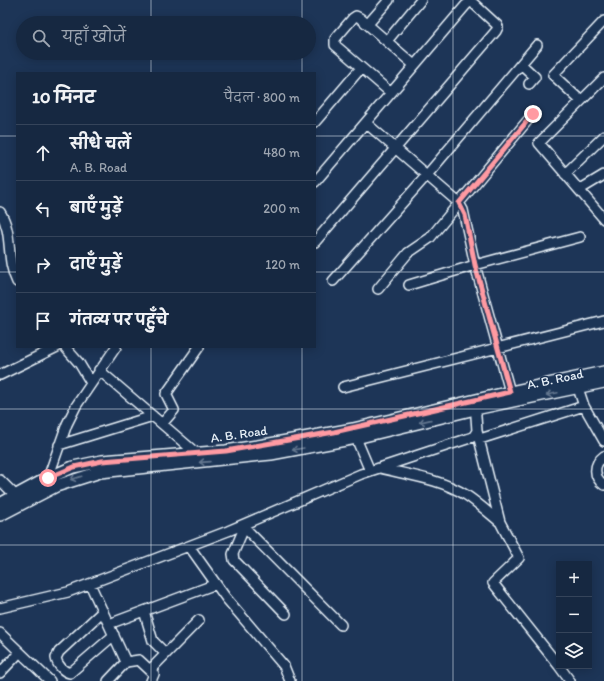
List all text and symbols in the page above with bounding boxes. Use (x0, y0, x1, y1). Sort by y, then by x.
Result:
search box (16, 16, 316, 60)
icon: search (30, 27, 52, 49)
text: यहाँ खोजें (62, 28, 126, 46)
text: 10 मिनट (32, 87, 95, 107)
text: पैदल · 800 m (224, 90, 300, 105)
route end (524, 105, 542, 123)
text: सीधे चलें (70, 135, 131, 153)
icon: ahead (32, 142, 54, 164)
text: 480 m (263, 145, 300, 160)
text: A. B. Road (70, 160, 127, 175)
icon: left (32, 198, 54, 220)
text: बाएँ मुड़ें (70, 199, 122, 217)
text: 200 m (263, 201, 300, 216)
icon: right (32, 254, 54, 276)
text: दाएँ मुड़ें (70, 255, 122, 273)
text: 120 m (265, 257, 300, 272)
icon: arrive (32, 310, 54, 332)
text: गंतव्य पर पहुँचे (70, 311, 168, 329)
street label: A. B. Road (525, 366, 585, 392)
one-way arrow (546, 390, 559, 398)
one-way arrow (419, 417, 432, 425)
street label: A. B. Road (210, 423, 268, 445)
one-way arrow (292, 445, 305, 453)
one-way arrow (199, 458, 212, 465)
route start (39, 469, 57, 487)
one-way arrow (70, 475, 83, 482)
map controls (556, 561, 592, 669)
button: + (556, 561, 592, 597)
button: − (556, 597, 592, 633)
button: layers (556, 633, 592, 669)

